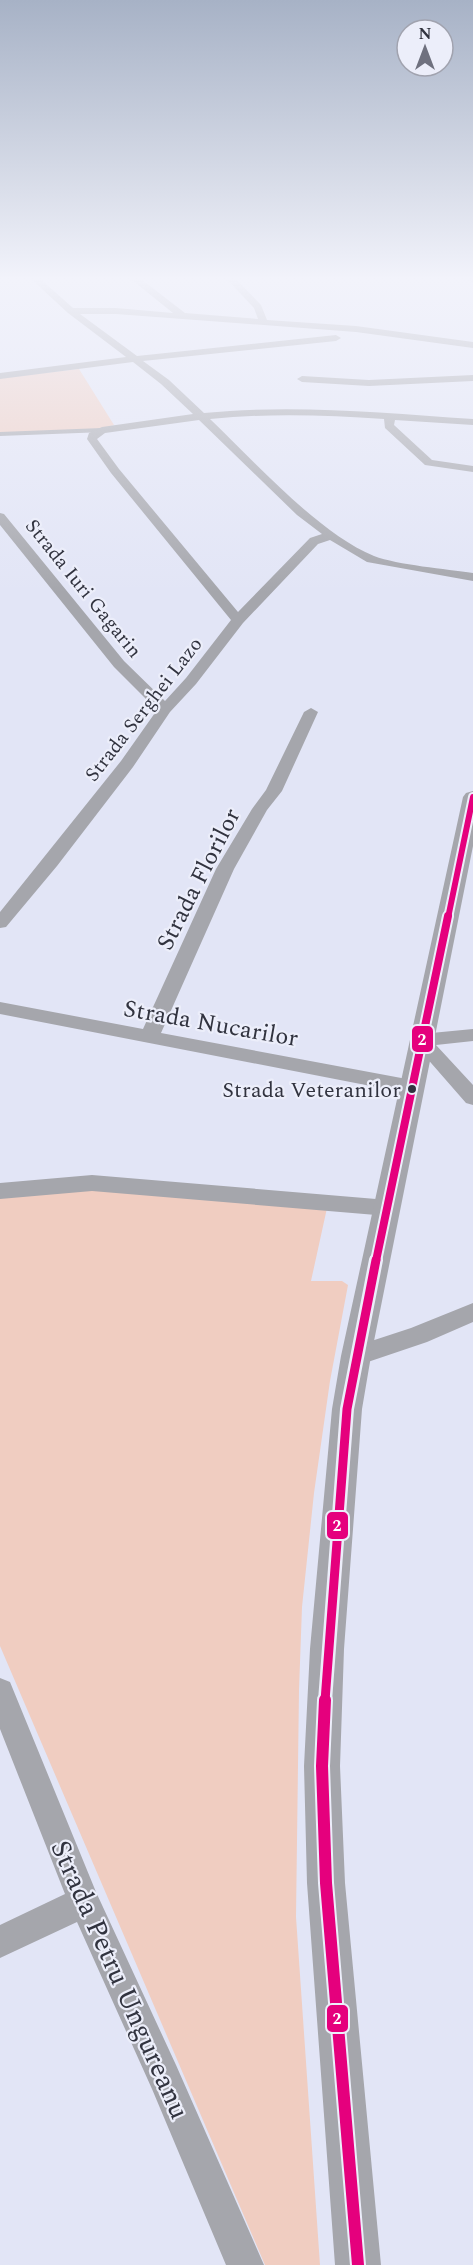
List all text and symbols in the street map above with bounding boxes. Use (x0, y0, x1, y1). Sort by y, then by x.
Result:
north arrow (395, 18, 455, 78)
text: N (418, 22, 432, 46)
street label: Strada Iuri Gagarin (18, 513, 149, 665)
street label: Strada Serghei Lazo (78, 631, 210, 788)
street label: Strada Florilor (148, 802, 250, 957)
street label: Strada Nucarilor (121, 991, 301, 1057)
line badge: 2 (411, 1025, 434, 1053)
text: 2 (418, 1028, 427, 1052)
place label: Strada Veteranilor (222, 1074, 401, 1107)
marker: Strada Veteranilor (406, 1083, 418, 1095)
line badge: 2 (326, 1511, 349, 1540)
text: 2 (333, 1514, 342, 1538)
street label: Strada Petru Ungureanu (39, 1833, 201, 2126)
line badge: 2 (326, 2004, 349, 2033)
text: 2 (333, 2007, 342, 2031)

